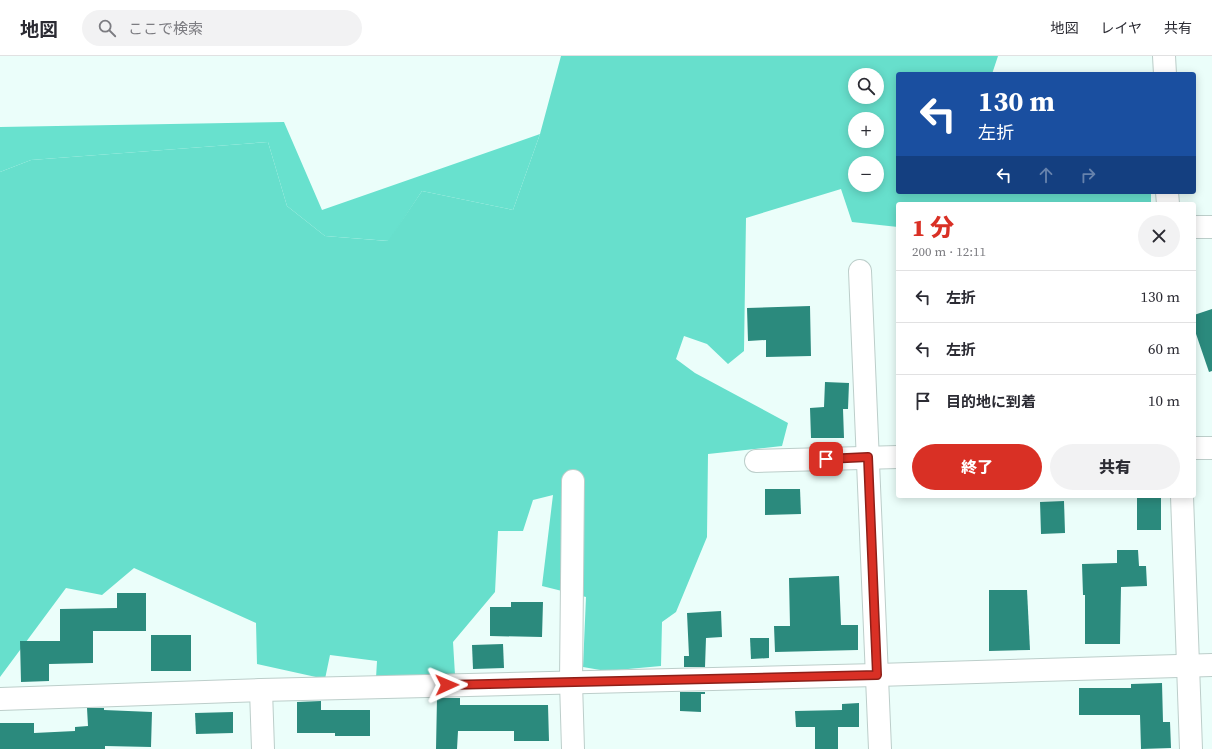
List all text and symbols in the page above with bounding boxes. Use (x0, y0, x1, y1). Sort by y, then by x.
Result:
search box (82, 10, 362, 46)
text: 地図 (20, 16, 58, 42)
icon: search (96, 17, 118, 39)
text: ここで検索 (128, 18, 203, 39)
text: 地図 (1050, 18, 1078, 38)
text: レイヤ (1100, 18, 1142, 38)
text: 共有 (1164, 18, 1192, 38)
map controls (848, 68, 884, 192)
button: search (848, 68, 884, 104)
text: 130 m (978, 82, 1055, 120)
icon: left (912, 88, 964, 140)
button: + (848, 112, 884, 148)
text: 左折 (978, 120, 1014, 145)
button: − (848, 156, 884, 192)
icon: left (993, 164, 1015, 186)
icon: ahead (1035, 164, 1057, 186)
icon: right (1077, 164, 1099, 186)
text: 1 分 (912, 211, 954, 244)
button: close (1138, 215, 1180, 257)
text: 200 m · 12:11 (912, 243, 986, 260)
icon: left (912, 286, 934, 308)
text: 130 m (1140, 286, 1180, 307)
text: 左折 (946, 287, 976, 308)
icon: left (912, 338, 934, 360)
text: 60 m (1148, 338, 1180, 359)
text: 左折 (946, 339, 976, 360)
icon: arrive (912, 390, 934, 412)
text: 10 m (1148, 390, 1180, 411)
text: 目的地に到着 (946, 391, 1036, 412)
pin (809, 442, 843, 476)
button: 終了 (912, 444, 1042, 490)
button: 共有 (1050, 444, 1180, 490)
icon: arrive (815, 448, 837, 470)
position arrow (426, 664, 468, 706)

